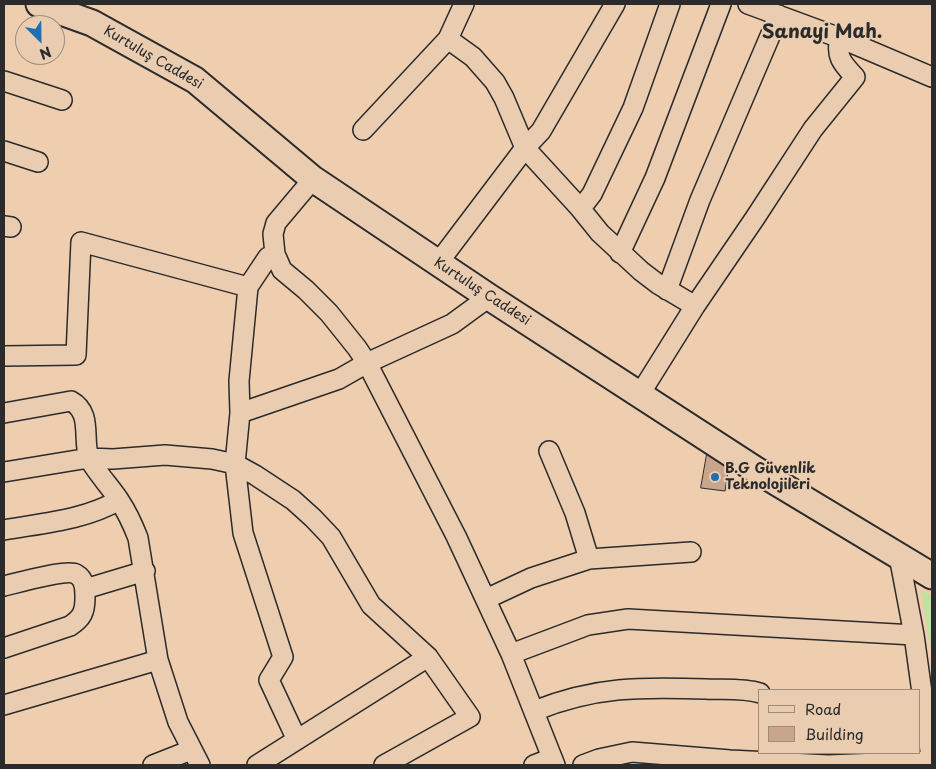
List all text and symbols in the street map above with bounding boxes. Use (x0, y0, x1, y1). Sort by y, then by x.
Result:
north arrow (15, 15, 65, 65)
district label: Sanayi Mah. (762, 22, 882, 44)
street label: Kurtuluş Caddesi (100, 23, 206, 93)
text: N (36, 42, 55, 65)
street label: Kurtuluş Caddesi (431, 254, 533, 330)
place label: B.G Güvenlik Teknolojileri (725, 461, 816, 494)
marker: B.G Güvenlik Teknolojileri (709, 471, 721, 483)
legend (758, 689, 921, 754)
text: Road (805, 697, 841, 720)
text: Building (805, 722, 864, 745)

